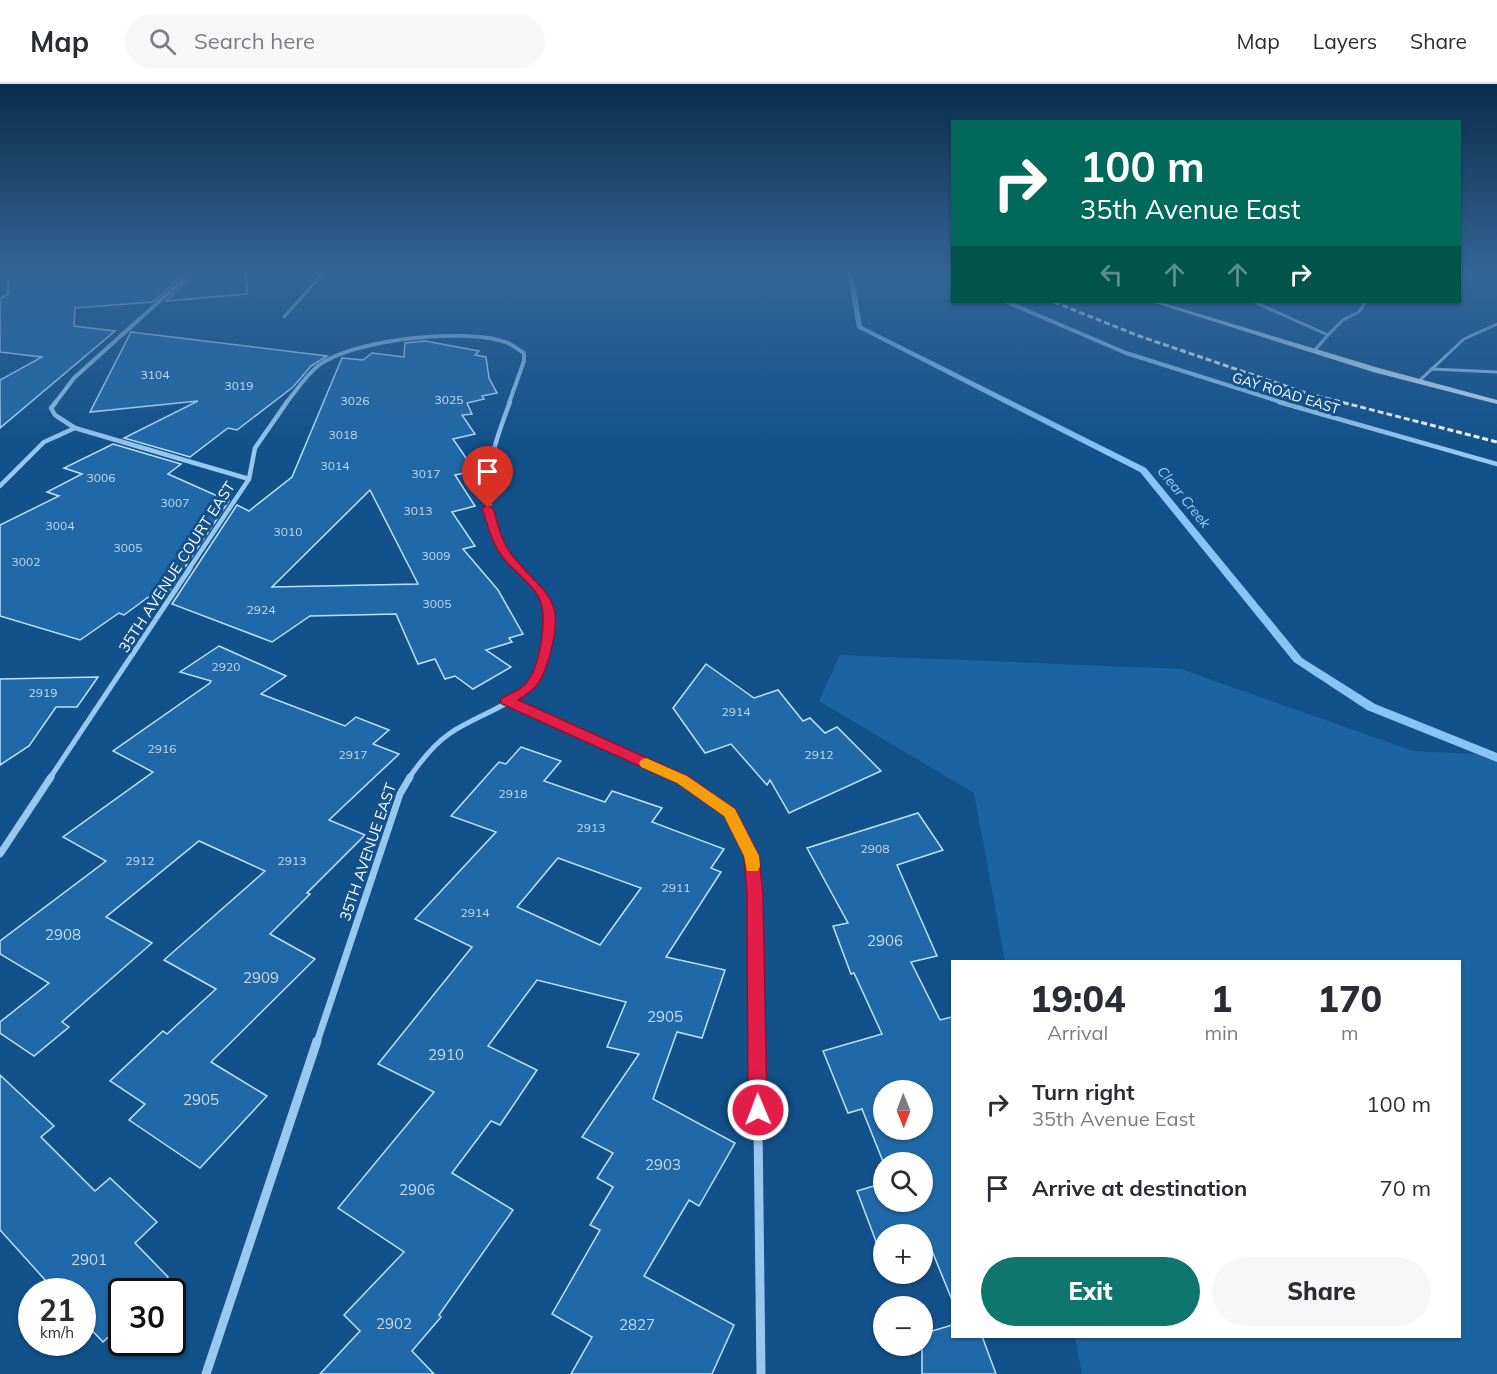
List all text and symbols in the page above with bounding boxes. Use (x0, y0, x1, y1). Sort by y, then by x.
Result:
search box (125, 14, 545, 68)
text: Map (30, 24, 89, 59)
icon: search (146, 25, 179, 58)
text: Search here (194, 27, 315, 55)
text: Map (1237, 28, 1280, 54)
text: Layers (1313, 28, 1377, 54)
text: Share (1410, 28, 1467, 54)
text: 100 m (1080, 140, 1205, 193)
icon: right (981, 144, 1059, 222)
text: 35th Avenue East (1080, 192, 1300, 226)
icon: left (1095, 258, 1128, 291)
icon: ahead (1158, 258, 1191, 291)
icon: ahead (1221, 258, 1254, 291)
icon: right (1284, 258, 1317, 291)
house number: 3104 (141, 367, 169, 382)
street label: GAY ROAD EAST (1230, 368, 1343, 418)
house number: 3019 (225, 378, 253, 393)
house number: 3025 (435, 392, 463, 407)
house number: 3026 (341, 393, 369, 408)
house number: 3018 (329, 427, 357, 442)
pin (462, 446, 513, 508)
icon: arrive (471, 455, 504, 488)
house number: 3014 (321, 458, 349, 473)
water label: Clear Creek (1154, 462, 1215, 532)
house number: 3017 (412, 466, 440, 481)
house number: 3006 (87, 470, 115, 485)
street label: 35TH AVENUE COURT EAST (114, 478, 239, 656)
house number: 3007 (161, 495, 189, 510)
house number: 3013 (404, 503, 432, 518)
house number: 3004 (46, 518, 74, 533)
house number: 3010 (274, 524, 302, 539)
house number: 3005 (114, 540, 142, 555)
house number: 3009 (422, 548, 450, 563)
house number: 3002 (12, 554, 40, 569)
house number: 3005 (423, 596, 451, 611)
house number: 2924 (247, 602, 275, 617)
house number: 2920 (212, 659, 240, 674)
house number: 2919 (29, 685, 57, 700)
house number: 2914 (722, 704, 750, 719)
house number: 2916 (148, 741, 176, 756)
house number: 2917 (339, 747, 367, 762)
house number: 2912 (805, 747, 833, 762)
street label: 35TH AVENUE EAST (335, 780, 400, 923)
house number: 2918 (499, 786, 527, 801)
house number: 2913 (577, 820, 605, 835)
house number: 2908 (861, 841, 889, 856)
house number: 2912 (126, 853, 154, 868)
house number: 2913 (278, 853, 306, 868)
house number: 2911 (662, 880, 690, 895)
house number: 2914 (461, 905, 489, 920)
house number: 2908 (45, 925, 81, 944)
house number: 2906 (867, 931, 903, 950)
house number: 2909 (243, 968, 279, 987)
text: 19:04 (1030, 976, 1126, 1021)
text: 1 (1211, 976, 1232, 1021)
text: 170 (1317, 976, 1382, 1021)
house number: 2905 (647, 1007, 683, 1026)
text: Arrival (1047, 1020, 1108, 1045)
text: min (1204, 1020, 1239, 1045)
text: m (1341, 1020, 1359, 1045)
house number: 2910 (428, 1045, 464, 1064)
position arrow (726, 1078, 790, 1142)
text: Turn right (1032, 1078, 1135, 1106)
north arrow (873, 1080, 933, 1140)
map controls (873, 1080, 933, 1356)
icon: right (981, 1088, 1014, 1121)
house number: 2905 (183, 1090, 219, 1109)
text: 100 m (1366, 1090, 1431, 1118)
text: 35th Avenue East (1032, 1106, 1195, 1131)
button: search (873, 1152, 933, 1212)
house number: 2903 (645, 1155, 681, 1174)
icon: arrive (981, 1172, 1014, 1205)
text: Arrive at destination (1032, 1174, 1247, 1202)
text: 70 m (1380, 1174, 1431, 1202)
house number: 2906 (399, 1180, 435, 1199)
button: + (873, 1224, 933, 1284)
house number: 2901 (71, 1250, 107, 1269)
button: Exit (981, 1257, 1200, 1326)
button: Share (1212, 1257, 1431, 1326)
speed limit sign: 30 (108, 1278, 186, 1356)
text: 21 (39, 1291, 75, 1329)
button: − (873, 1296, 933, 1356)
house number: 2902 (376, 1314, 412, 1333)
house number: 2827 (619, 1315, 655, 1334)
text: km/h (40, 1323, 74, 1342)

